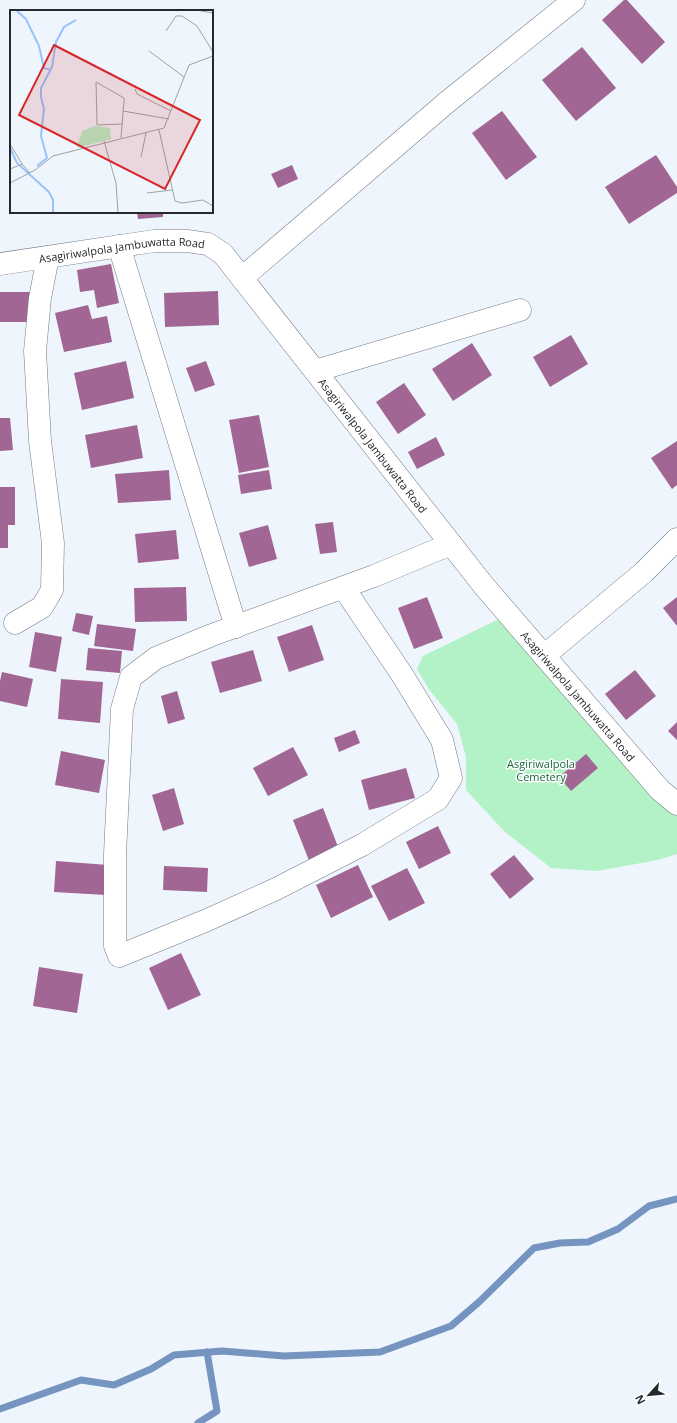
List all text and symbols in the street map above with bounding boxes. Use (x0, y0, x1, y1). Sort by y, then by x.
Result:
inset map (10, 10, 213, 213)
street label: Asagiriwalpola Jambuwatta Road (38, 233, 206, 266)
street label: Asagiriwalpola Jambuwatta Road (316, 375, 431, 516)
street label: Asagiriwalpola Jambuwatta Road (518, 627, 639, 764)
park label: Asgiriwalpola Cemetery (507, 756, 575, 784)
north arrow (629, 1375, 669, 1415)
text: N (631, 1392, 648, 1407)

